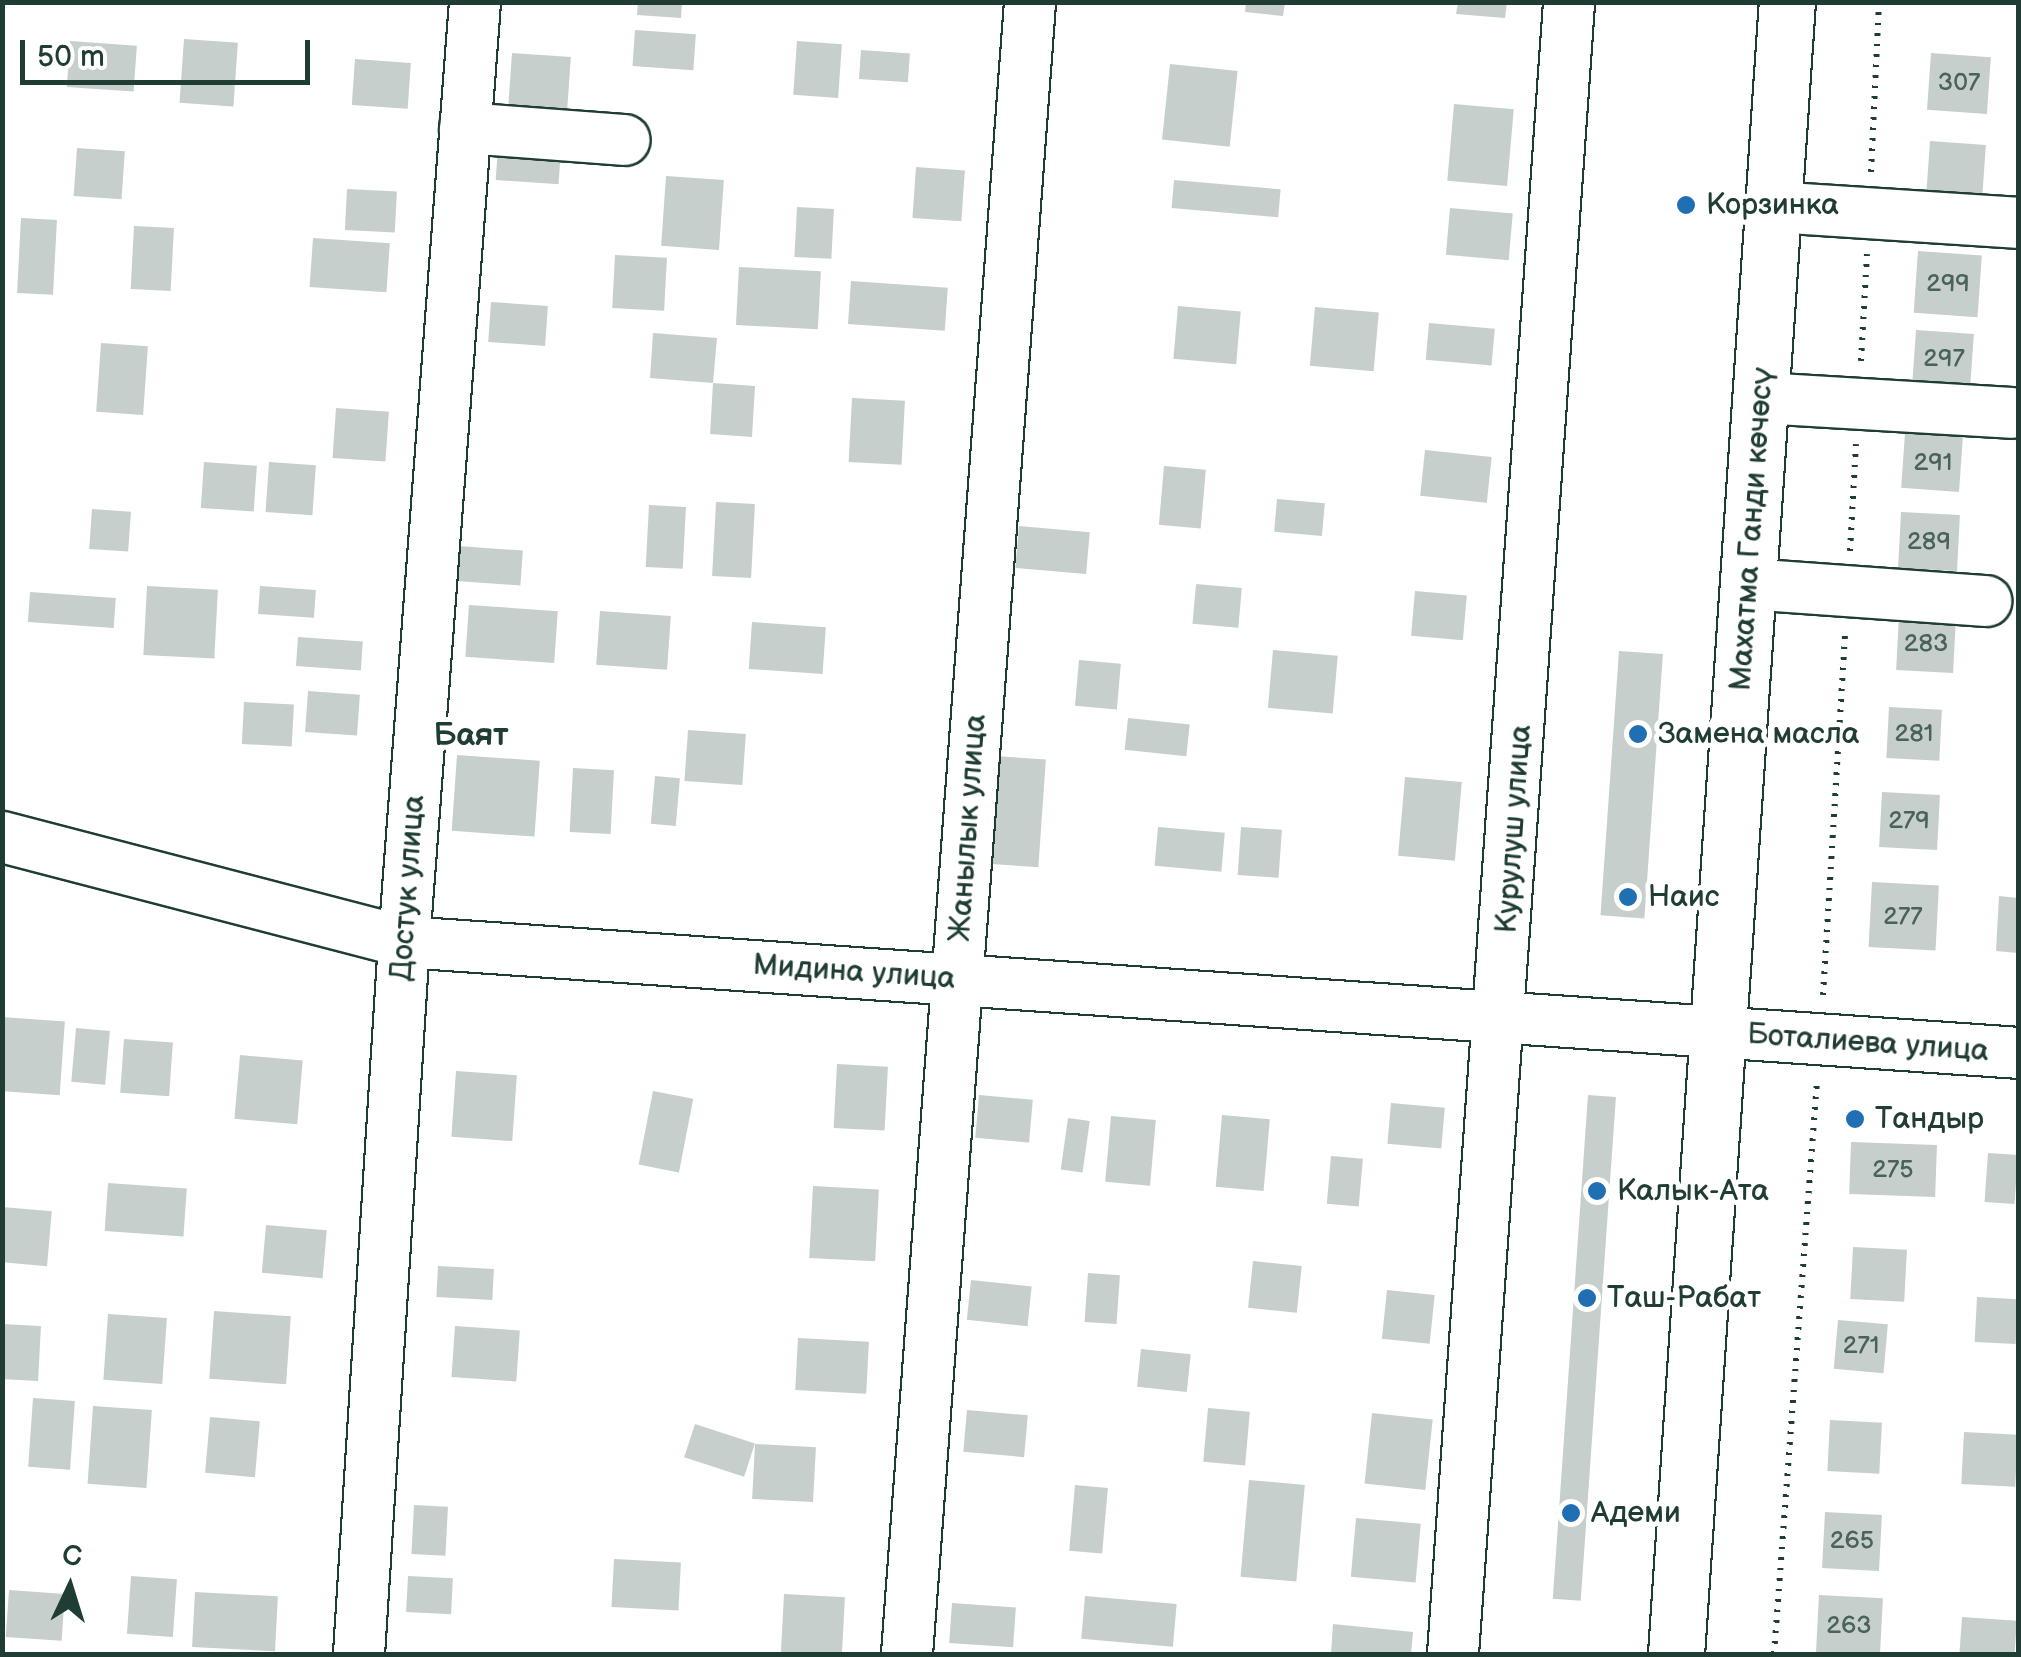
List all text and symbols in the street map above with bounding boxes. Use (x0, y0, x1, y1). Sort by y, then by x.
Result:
scale bar (25, 20, 315, 82)
text: 50 m (37, 39, 105, 75)
house number: 307 (1938, 68, 1980, 98)
place label: Корзинка (1706, 187, 1839, 223)
marker: Корзинка (1675, 194, 1697, 216)
house number: 299 (1926, 269, 1970, 299)
house number: 297 (1923, 344, 1965, 374)
street label: Махатма Ганди көчөсү (1723, 366, 1781, 692)
house number: 291 (1914, 448, 1952, 478)
house number: 289 (1907, 527, 1951, 557)
house number: 283 (1904, 629, 1948, 659)
street label: Жанылык улица (942, 713, 994, 943)
place label: Замена масла (1658, 716, 1860, 752)
district label: Баят (434, 717, 508, 755)
house number: 281 (1895, 719, 1933, 749)
street label: Курулуш улица (1489, 723, 1539, 935)
marker: Замена масла (1627, 723, 1649, 745)
street label: Достук улица (384, 794, 432, 982)
house number: 279 (1888, 806, 1930, 836)
place label: Наис (1648, 879, 1719, 915)
marker: Наис (1617, 886, 1639, 908)
house number: 277 (1883, 902, 1923, 932)
street label: Мидина улица (752, 947, 956, 997)
street label: Боталиева улица (1746, 1017, 1990, 1069)
place label: Тандыр (1875, 1101, 1984, 1137)
marker: Тандыр (1844, 1108, 1866, 1130)
house number: 275 (1872, 1155, 1914, 1185)
place label: Калык-Ата (1617, 1173, 1769, 1209)
marker: Калык-Ата (1586, 1180, 1608, 1202)
place label: Таш-Рабат (1607, 1280, 1761, 1316)
marker: Таш-Рабат (1576, 1287, 1598, 1309)
house number: 271 (1843, 1331, 1879, 1361)
place label: Адеми (1591, 1495, 1681, 1531)
marker: Адеми (1560, 1502, 1582, 1524)
house number: 265 (1830, 1526, 1874, 1556)
north arrow (20, 1537, 120, 1637)
text: С (61, 1539, 83, 1574)
house number: 263 (1826, 1611, 1872, 1641)

